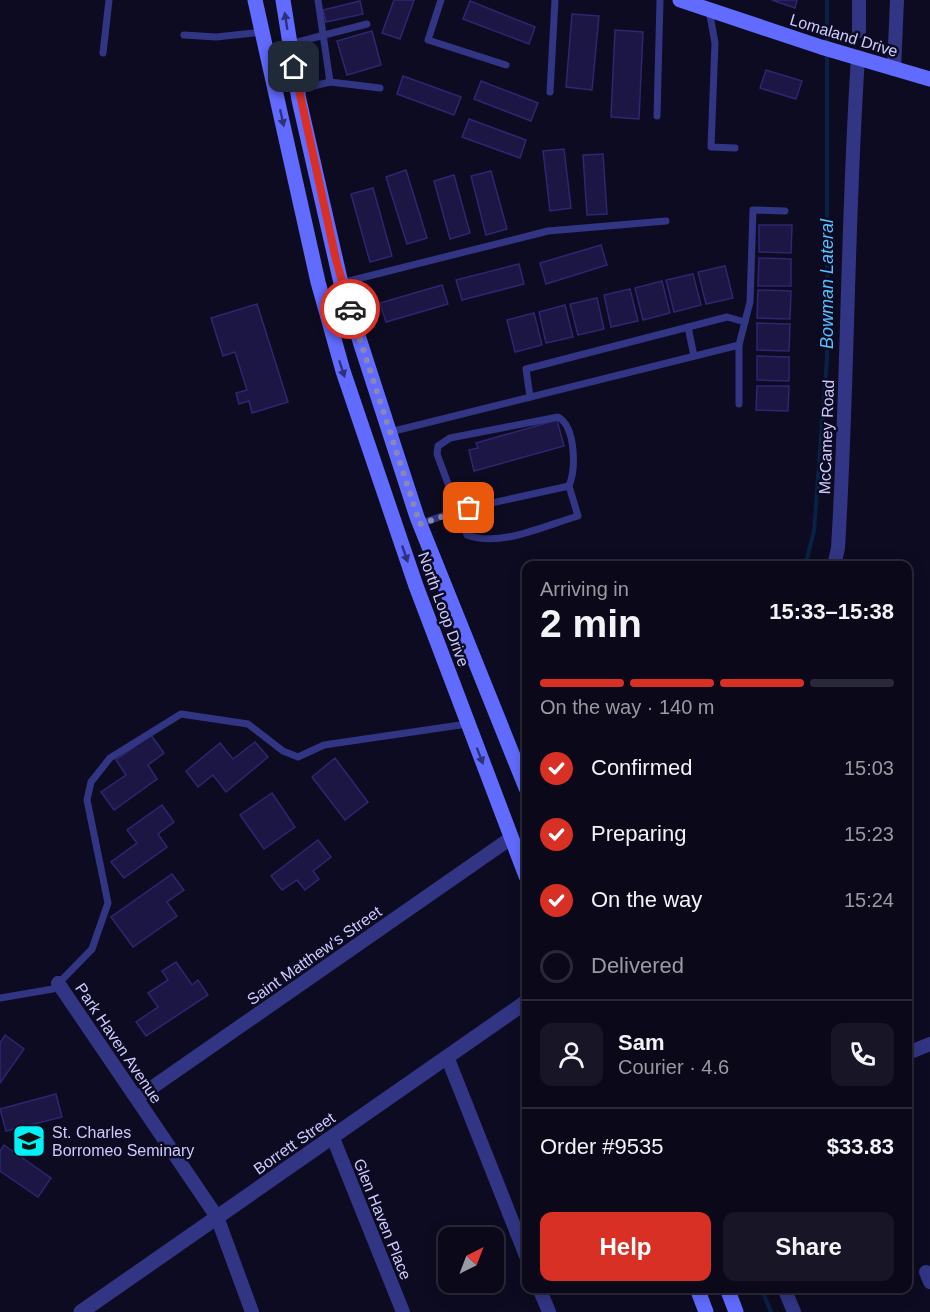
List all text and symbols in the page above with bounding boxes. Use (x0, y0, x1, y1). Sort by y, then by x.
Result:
street label: Lomaland Drive (788, 11, 900, 60)
one-way arrow (282, 12, 291, 31)
pin (268, 41, 319, 92)
icon: home (277, 50, 310, 83)
one-way arrow (278, 109, 287, 128)
water label: Bowman Lateral (817, 218, 837, 349)
courier (320, 279, 380, 339)
icon: car (334, 293, 367, 326)
one-way arrow (338, 360, 347, 378)
street label: McCamey Road (816, 379, 837, 495)
pin (443, 482, 494, 533)
icon: bag (452, 491, 485, 524)
one-way arrow (400, 545, 410, 563)
street label: North Loop Drive (415, 549, 472, 669)
text: Arriving in (540, 578, 629, 600)
text: 15:33–15:38 (769, 599, 894, 624)
text: 2 min (540, 602, 642, 645)
text: On the way · 140 m (540, 696, 715, 718)
one-way arrow (475, 748, 485, 766)
icon: check (540, 752, 573, 785)
text: Confirmed (591, 755, 692, 780)
text: 15:03 (844, 757, 894, 779)
icon: check (540, 818, 573, 851)
text: Preparing (591, 821, 686, 846)
text: 15:23 (844, 823, 894, 845)
icon: check (540, 884, 573, 917)
text: On the way (591, 887, 702, 912)
text: 15:24 (844, 889, 894, 911)
street label: Saint Matthew's Street (244, 902, 385, 1008)
text: Delivered (591, 953, 684, 978)
street label: Park Haven Avenue (72, 980, 165, 1107)
button: person (540, 1023, 603, 1086)
button: phone (831, 1023, 894, 1086)
text: Sam (618, 1030, 664, 1055)
text: Courier · 4.6 (618, 1056, 729, 1078)
street label: Borrett Street (250, 1109, 339, 1178)
school or university icon: St. Charles Borromeo Seminary (11, 1123, 47, 1159)
place label: St. Charles Borromeo Seminary (52, 1124, 194, 1159)
text: Order #9535 (540, 1134, 664, 1159)
text: $33.83 (827, 1134, 894, 1159)
street label: Glen Haven Place (350, 1156, 415, 1282)
button: Help (540, 1212, 711, 1281)
button: Share (723, 1212, 894, 1281)
north arrow (438, 1227, 504, 1293)
map controls (438, 1227, 504, 1293)

